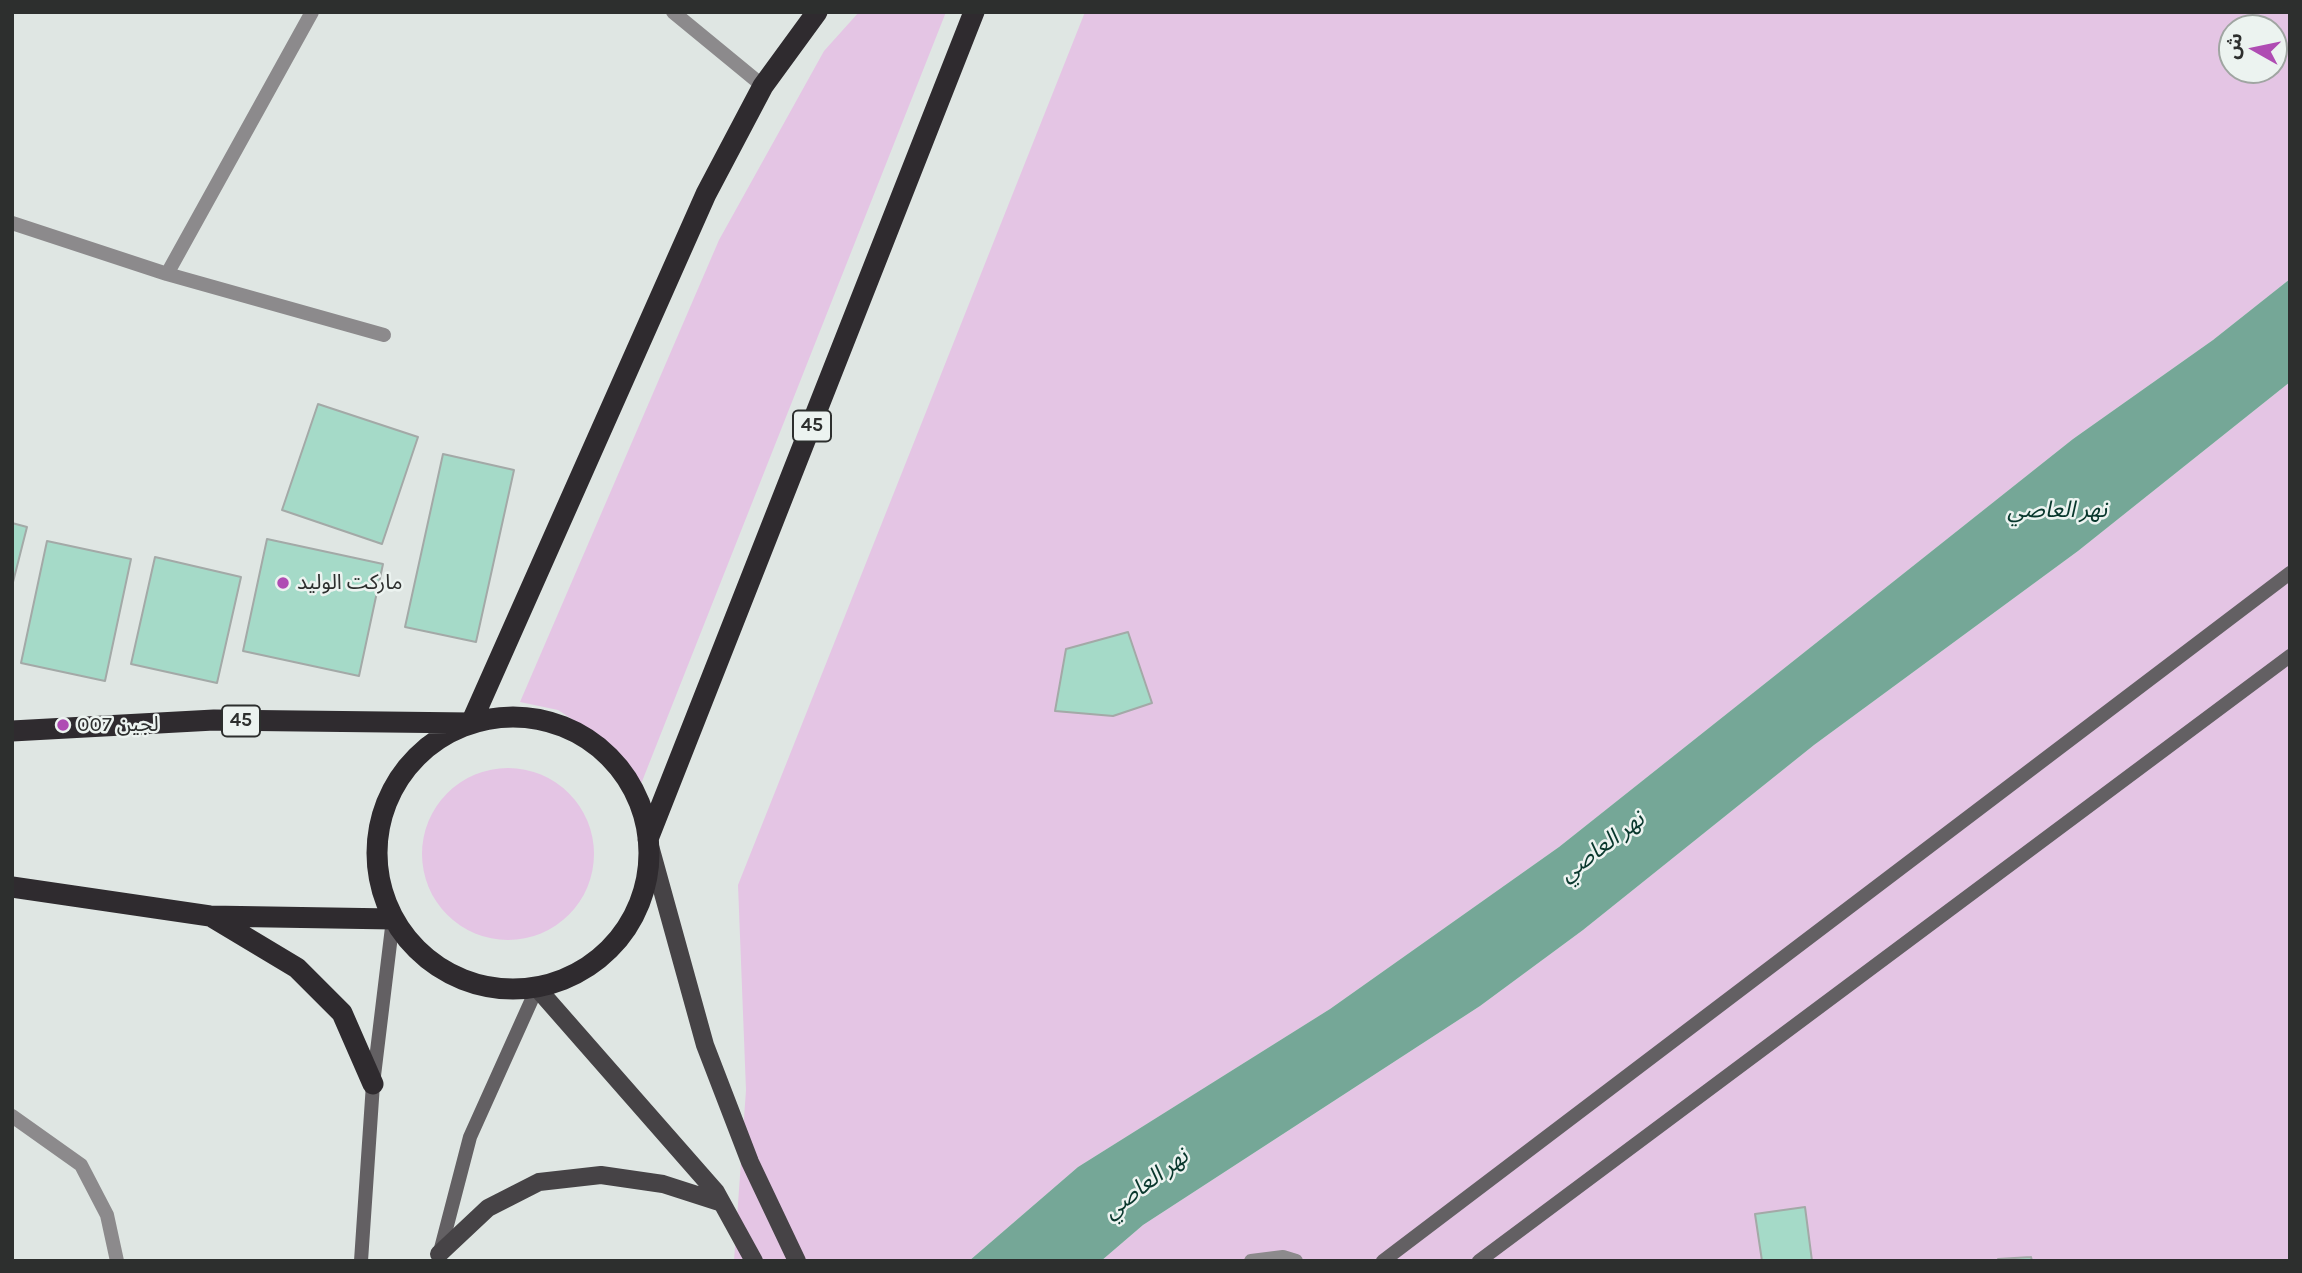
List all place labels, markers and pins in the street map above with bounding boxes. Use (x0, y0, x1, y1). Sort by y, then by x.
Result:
place label: ماركت الوليد (297, 570, 402, 596)
marker: ماركت الوليد (275, 575, 291, 591)
place label: لجين 007 (77, 712, 159, 738)
marker: لجين 007 (55, 717, 71, 733)

